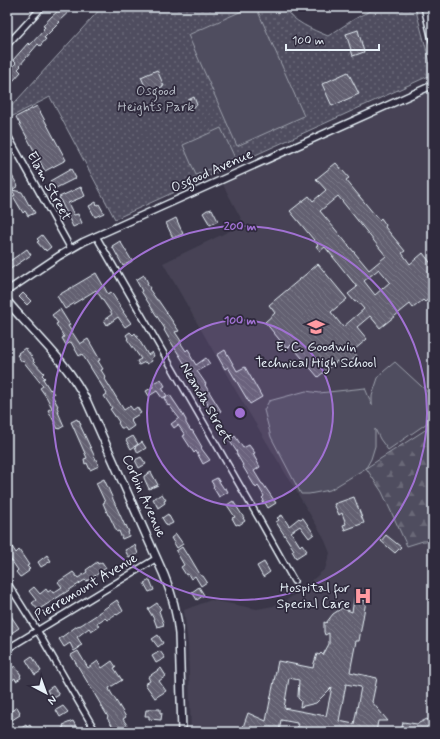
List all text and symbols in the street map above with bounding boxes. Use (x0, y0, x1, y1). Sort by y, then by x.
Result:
scale bar (286, 26, 379, 52)
text: 100 m (292, 33, 324, 49)
park label: Osgood Heights Park (118, 82, 194, 116)
street label: Osgood Avenue (168, 145, 257, 199)
street label: Elam Street (23, 148, 76, 224)
text: 200 m (224, 219, 257, 235)
text: 100 m (224, 313, 257, 329)
school or university icon: E. C. Goodwin Technical High School (306, 317, 326, 337)
place label: E. C. Goodwin Technical High School (255, 338, 377, 374)
street label: Neanda Street (176, 360, 237, 447)
centre of rings (233, 406, 247, 420)
street label: Corbin Avenue (118, 452, 170, 541)
street label: Pierremount Avenue (31, 549, 141, 625)
place label: Hospital for Special Care (277, 579, 350, 613)
hospital icon: Hospital for Special Care (353, 586, 373, 606)
north arrow (26, 673, 66, 713)
text: N (45, 692, 59, 707)

